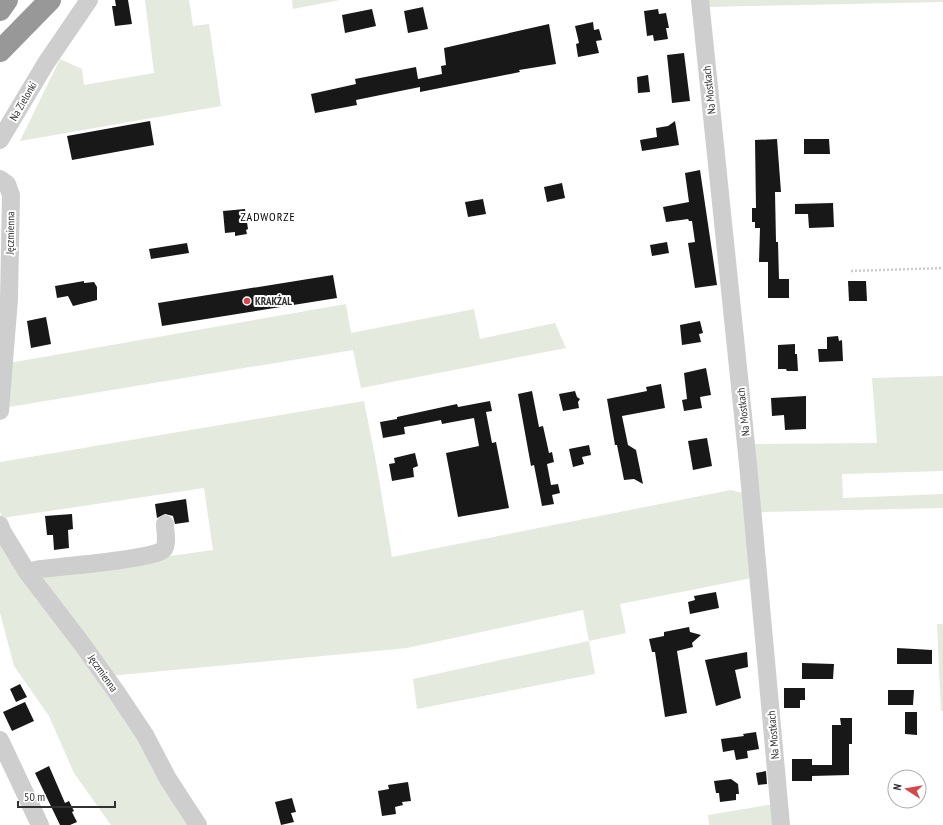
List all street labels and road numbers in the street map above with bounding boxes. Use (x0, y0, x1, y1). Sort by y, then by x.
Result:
street label: Na Mostkach (699, 65, 719, 115)
street label: Na Zielonki (6, 79, 40, 123)
street label: Jęczmienna (3, 211, 17, 256)
street label: Na Mostkach (733, 387, 753, 437)
street label: Jęczmienna (84, 651, 121, 695)
street label: Na Mostkach (764, 710, 782, 760)

